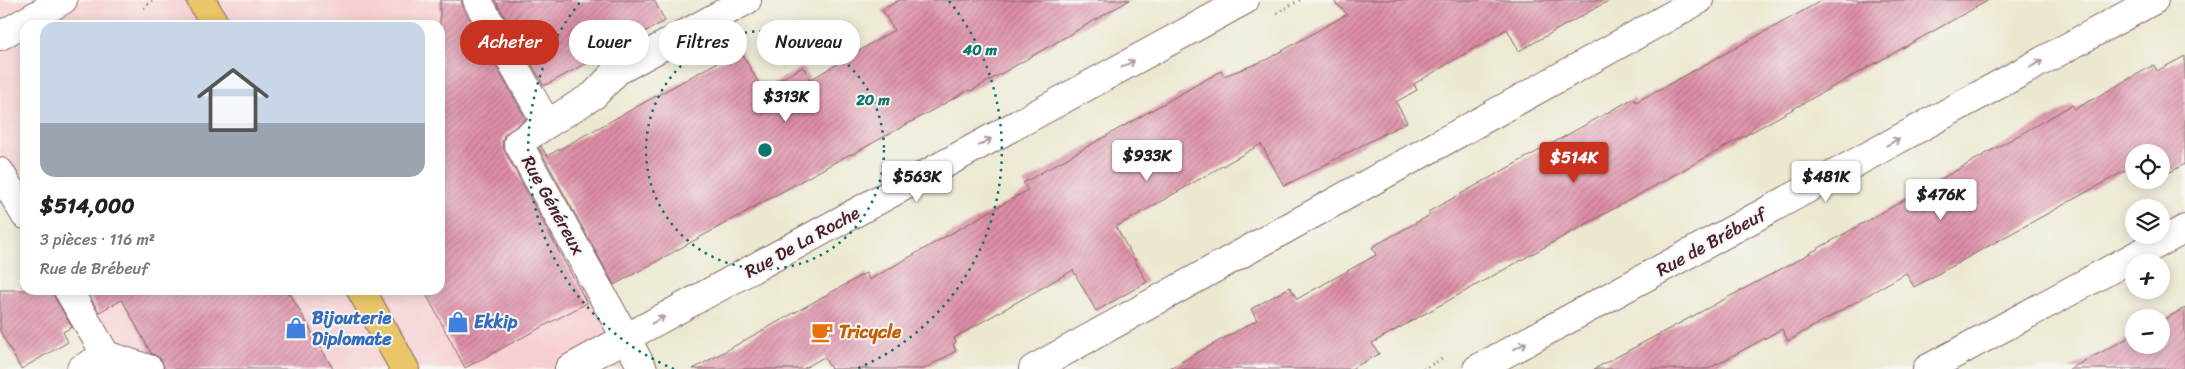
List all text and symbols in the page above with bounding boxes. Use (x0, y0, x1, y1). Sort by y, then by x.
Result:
chip: Acheter (460, 20, 559, 65)
chip: Louer (569, 20, 649, 65)
chip: Filtres (659, 20, 747, 65)
chip: Nouveau (757, 20, 860, 65)
text: 40 m (962, 37, 998, 63)
icon: home (188, 55, 278, 145)
one-way arrow (1120, 59, 1135, 69)
one-way arrow (2028, 59, 2043, 69)
pin: $313K (751, 80, 821, 123)
text: $313K (764, 82, 808, 111)
text: 20 m (855, 87, 890, 113)
one-way arrow (977, 137, 992, 146)
one-way arrow (1886, 137, 1901, 147)
pin: $933K (1112, 140, 1182, 182)
centre of rings (756, 141, 774, 159)
text: $933K (1123, 141, 1171, 170)
pin: $514K (1539, 142, 1609, 184)
text: $514K (1550, 143, 1598, 172)
map controls (2125, 144, 2170, 354)
button: locate (2125, 144, 2170, 189)
street label: Rue Généreux (512, 149, 594, 261)
pin: $563K (882, 160, 952, 203)
pin: $481K (1791, 160, 1861, 203)
text: $563K (893, 162, 941, 191)
text: $481K (1802, 162, 1850, 191)
pin: $476K (1906, 178, 1976, 221)
text: $476K (1917, 180, 1965, 209)
text: $514,000 (40, 187, 135, 225)
street label: Rue De La Roche (738, 197, 866, 287)
street label: Rue de Brébeuf (1650, 197, 1775, 286)
button: layers (2125, 199, 2170, 244)
text: 3 pièces · 116 m² (40, 225, 155, 254)
text: Rue de Brébeuf (40, 254, 148, 283)
button: + (2125, 254, 2170, 299)
place label: Bijouterie Diplomate (312, 302, 392, 355)
place label: Ekkip (474, 306, 518, 338)
shop icon: Ekkip (445, 309, 471, 335)
button: − (2125, 309, 2170, 354)
shop icon: Bijouterie Diplomate (283, 315, 309, 341)
one-way arrow (650, 315, 665, 324)
place label: Tricycle (839, 316, 902, 348)
cafe icon: Tricycle (809, 319, 835, 345)
one-way arrow (1513, 340, 1527, 350)

